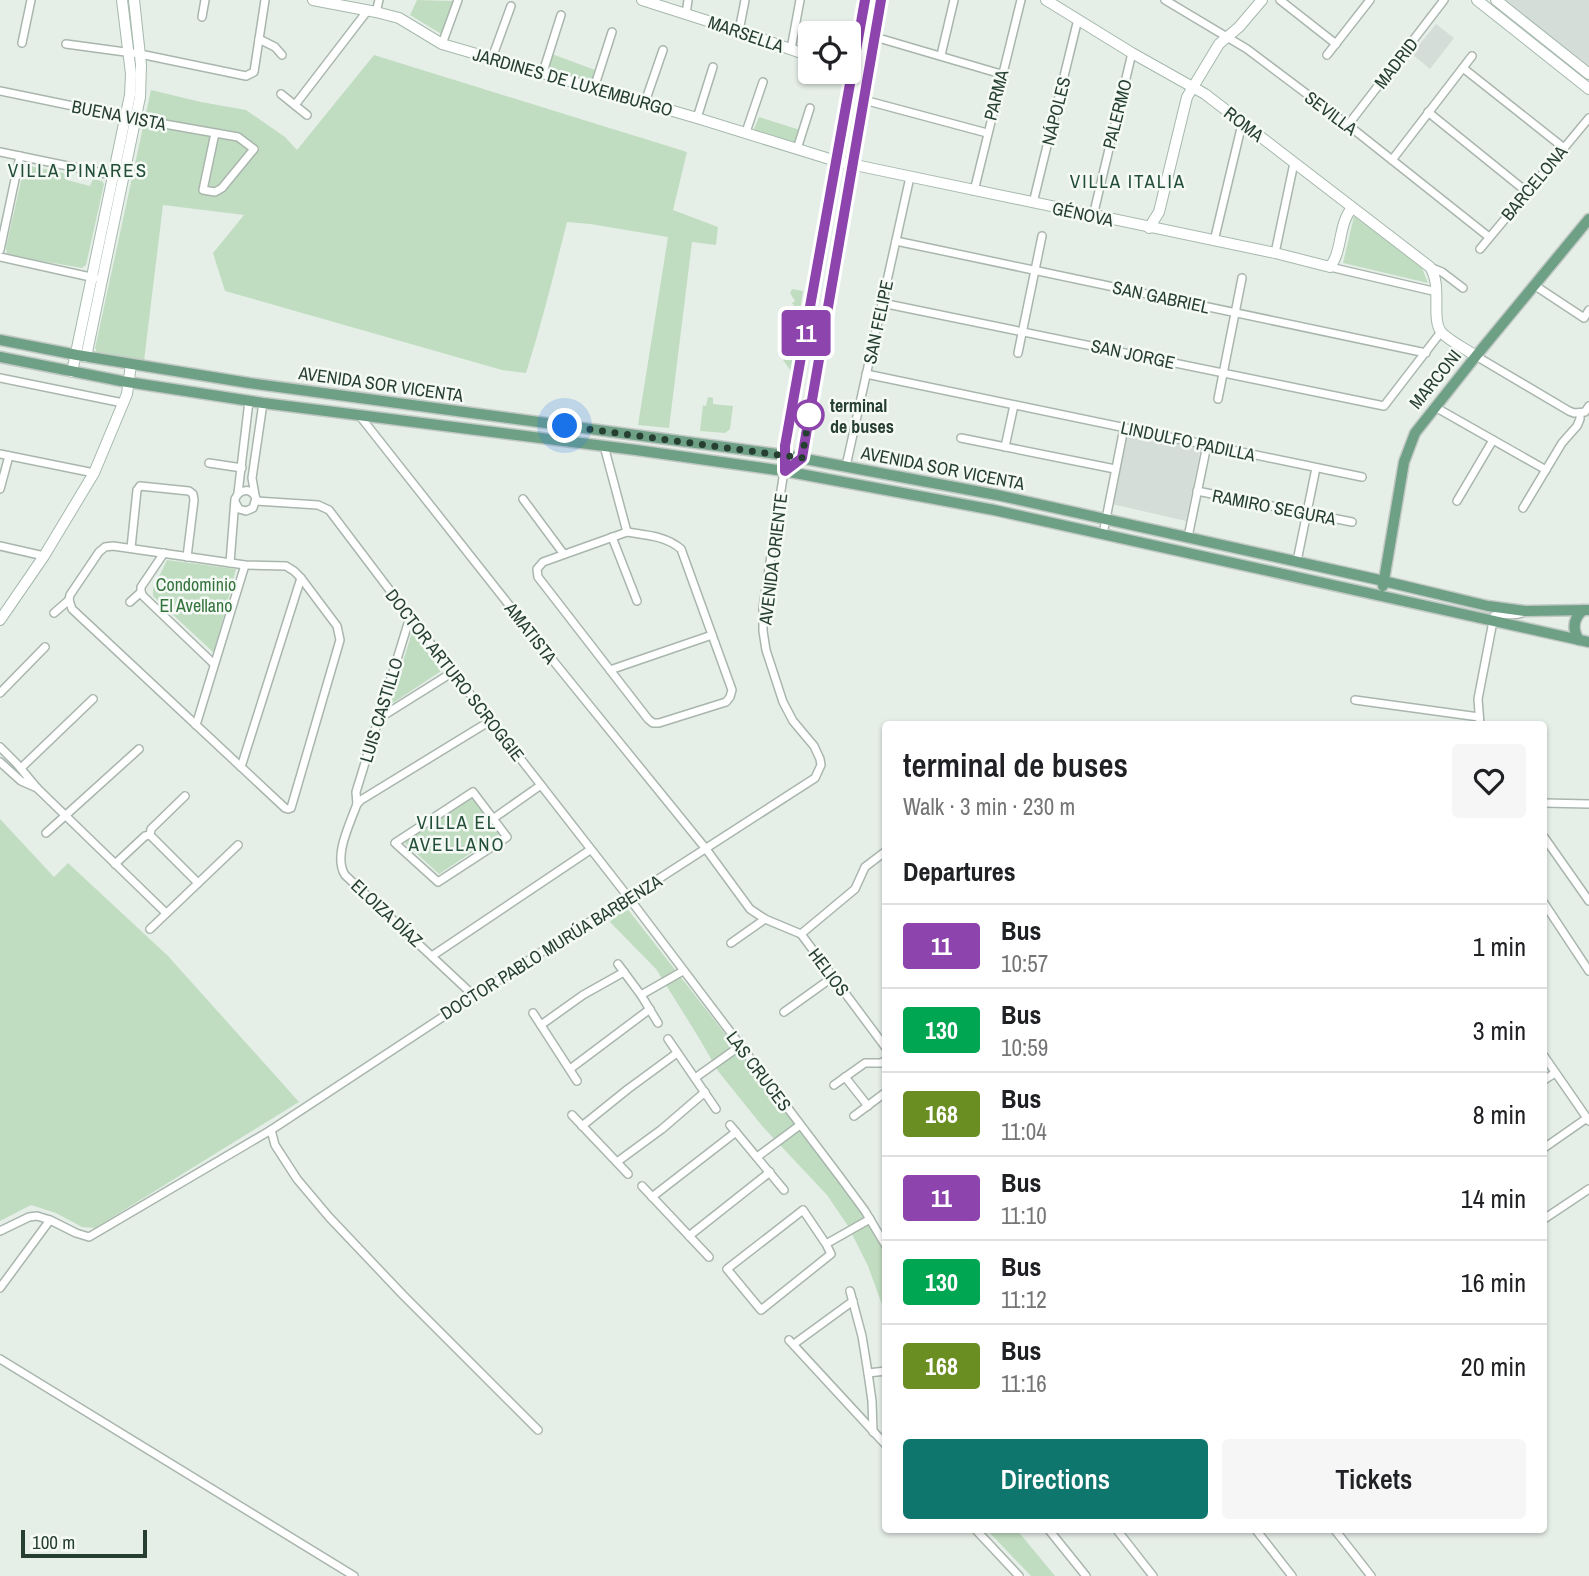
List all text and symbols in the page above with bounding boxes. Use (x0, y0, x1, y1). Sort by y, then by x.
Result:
street label: MARSELLA (705, 9, 787, 59)
map controls (798, 21, 861, 84)
button: locate (798, 21, 861, 84)
street label: MADRID (1368, 32, 1424, 94)
street label: JARDINES DE LUXEMBURGO (470, 41, 676, 123)
street label: PARMA (978, 67, 1014, 123)
street label: NÁPOLES (1035, 74, 1077, 148)
street label: PALERMO (1096, 76, 1138, 152)
street label: SEVILLA (1300, 85, 1363, 141)
street label: BUENA VISTA (70, 94, 169, 136)
street label: ROMA (1219, 101, 1269, 148)
street label: BARCELONA (1495, 140, 1573, 226)
district label: VILLA PINARES (8, 157, 148, 183)
district label: VILLA ITALIA (1070, 168, 1186, 194)
street label: GÉNOVA (1050, 195, 1116, 233)
street label: SAN GABRIEL (1110, 275, 1212, 319)
street label: SAN FELIPE (857, 278, 899, 366)
line badge: 11 (774, 310, 838, 356)
text: 11 (796, 317, 816, 349)
street label: SAN JORGE (1089, 333, 1177, 375)
street label: MARCONI (1403, 344, 1467, 414)
street label: AVENIDA SOR VICENTA (296, 360, 465, 408)
place label: terminal de buses (830, 393, 894, 439)
marker: terminal de buses (794, 400, 824, 430)
your location (547, 408, 582, 443)
street label: LINDULFO PADILLA (1119, 415, 1258, 467)
street label: AVENIDA SOR VICENTA (858, 440, 1027, 496)
street label: RAMIRO SEGURA (1210, 483, 1338, 531)
street label: AVENIDA ORIENTE (752, 492, 793, 627)
park label: Condominio El Avellano (156, 572, 236, 618)
street label: DOCTOR ARTURO SCROGGIE (380, 583, 530, 767)
street label: AMATISTA (498, 596, 563, 669)
street label: LUIS CASTILLO (353, 655, 409, 765)
text: terminal de buses (903, 743, 1128, 787)
button: heart (1452, 744, 1526, 818)
text: Walk · 3 min · 230 m (903, 791, 1075, 822)
district label: VILLA EL AVELLANO (407, 809, 506, 857)
text: Departures (903, 854, 1016, 889)
street label: DOCTOR PABLO MURÚA BARBENZA (435, 868, 667, 1026)
street label: ELOIZA DÍAZ (346, 873, 428, 953)
text: Bus (1001, 913, 1041, 948)
text: 1 min (1473, 929, 1526, 964)
text: 11 (931, 930, 952, 962)
street label: HELIOS (803, 943, 855, 1001)
text: 10:57 (1001, 948, 1048, 979)
text: Bus (1001, 997, 1041, 1032)
text: 3 min (1473, 1013, 1526, 1048)
text: 130 (925, 1014, 958, 1046)
street label: LAS CRUCES (721, 1026, 797, 1116)
text: 10:59 (1001, 1032, 1048, 1063)
text: Bus (1001, 1081, 1041, 1116)
text: 8 min (1473, 1097, 1526, 1132)
text: 168 (925, 1098, 958, 1130)
text: 11:04 (1001, 1116, 1047, 1147)
text: Bus (1001, 1165, 1041, 1200)
text: 14 min (1461, 1181, 1526, 1216)
text: 11 (931, 1182, 952, 1214)
text: 11:10 (1001, 1200, 1047, 1231)
text: Bus (1001, 1249, 1041, 1284)
text: 16 min (1461, 1265, 1526, 1300)
text: 130 (925, 1266, 958, 1298)
text: 11:12 (1001, 1284, 1047, 1315)
text: Bus (1001, 1333, 1041, 1368)
text: 20 min (1461, 1349, 1526, 1384)
text: 168 (925, 1350, 958, 1382)
text: 11:16 (1001, 1368, 1047, 1399)
button: Directions (903, 1439, 1208, 1519)
button: Tickets (1222, 1439, 1526, 1519)
scale bar (21, 1527, 147, 1559)
text: 100 m (32, 1529, 75, 1555)

